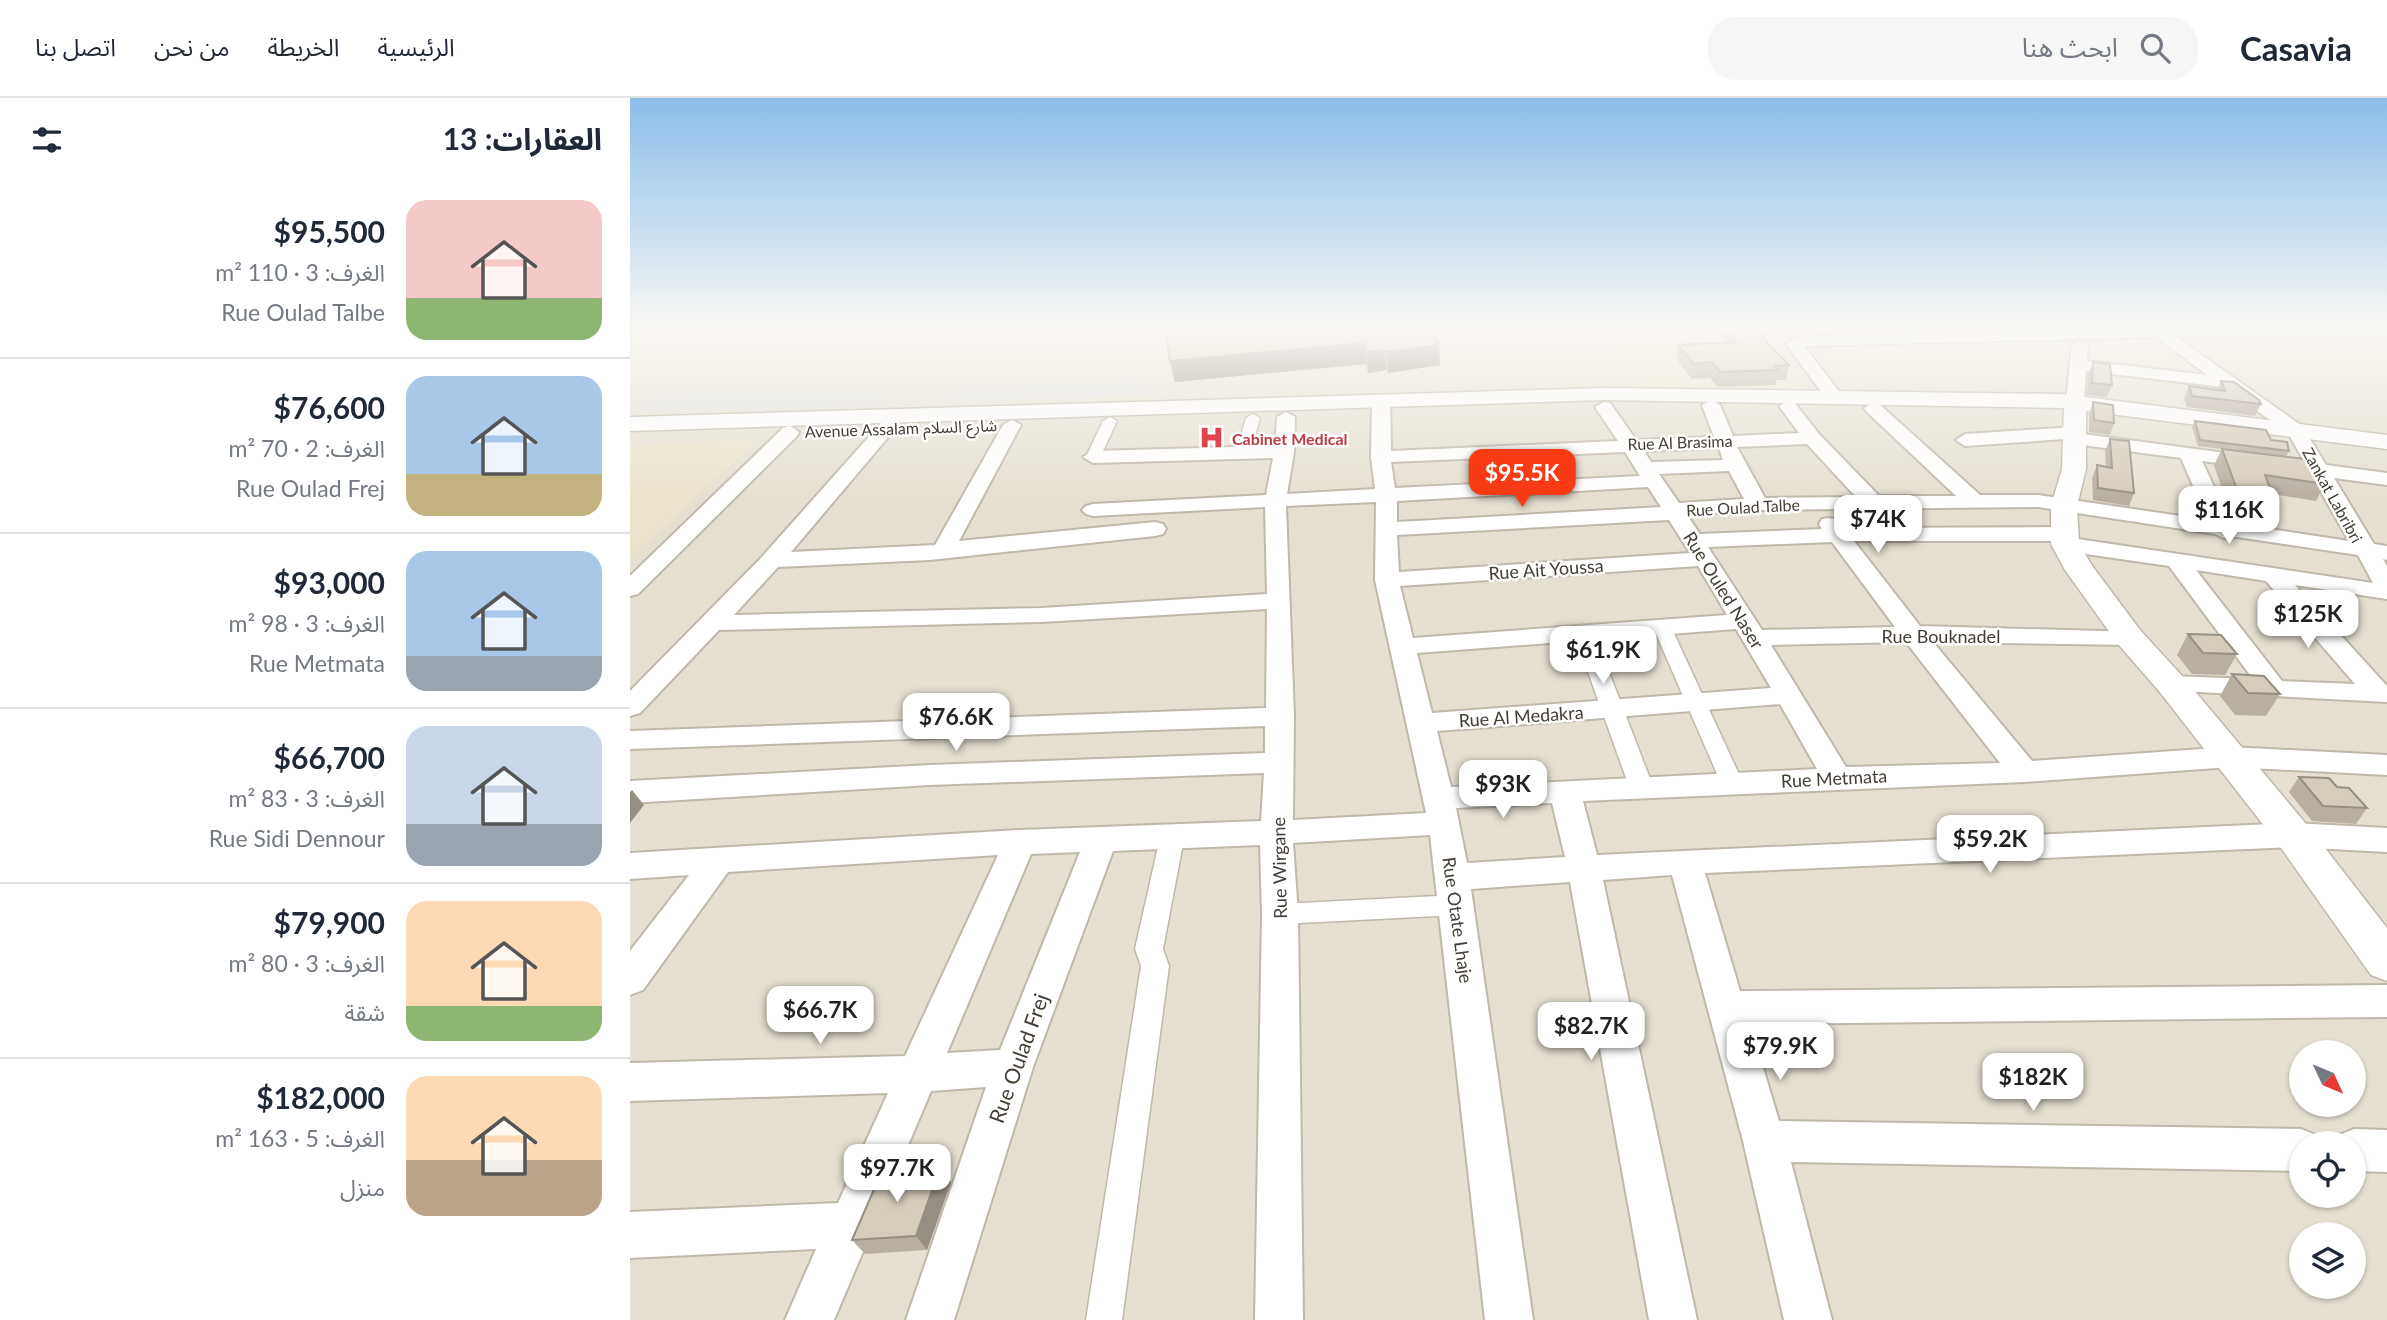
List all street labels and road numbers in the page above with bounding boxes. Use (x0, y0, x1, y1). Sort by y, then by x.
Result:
street label: Avenue Assalam شارع السلام (805, 415, 998, 445)
street label: Rue Al Brasima (1627, 431, 1733, 453)
street label: Zankat Labribri (2299, 444, 2367, 546)
street label: Rue Oulad Talbe (1686, 495, 1800, 519)
street label: Rue Ouled Naser (1679, 527, 1769, 653)
street label: Rue Ait Youssa (1488, 554, 1604, 584)
street label: Rue Bouknadel (1882, 625, 2000, 647)
street label: Rue Al Medakra (1458, 701, 1584, 731)
street label: Rue Metmata (1780, 764, 1888, 792)
street label: Rue Wirgane (1267, 817, 1291, 919)
street label: Rue Otate Lhaje (1438, 855, 1478, 985)
street label: Rue Oulad Frej (983, 990, 1053, 1126)

